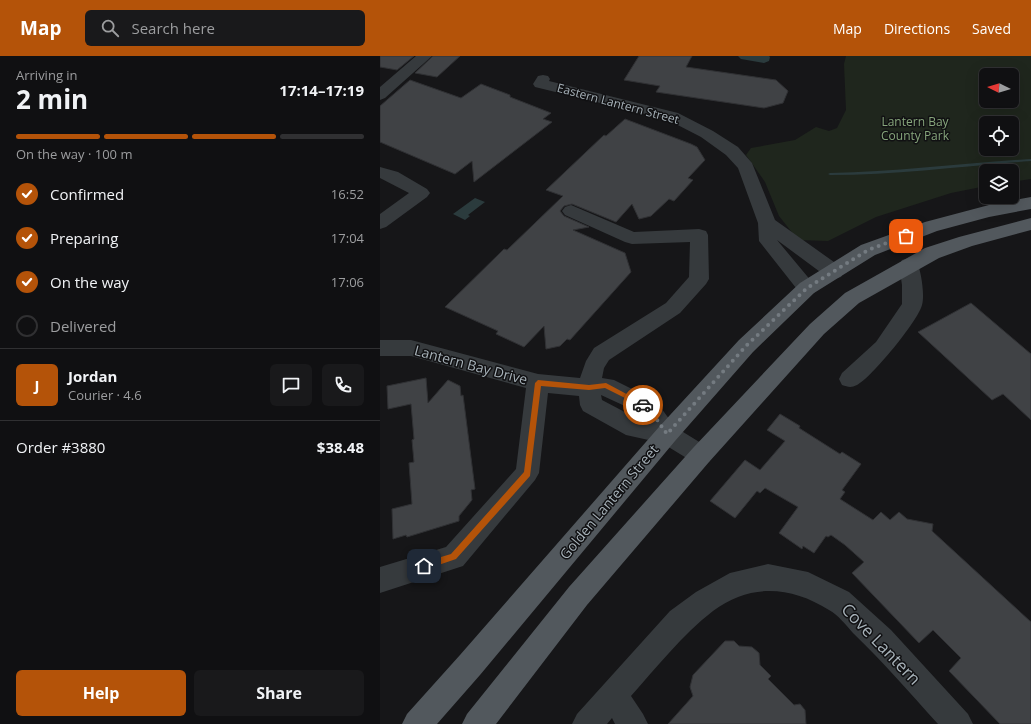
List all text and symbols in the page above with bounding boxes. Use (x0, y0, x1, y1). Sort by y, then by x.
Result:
search box (85, 10, 365, 46)
text: Map (20, 15, 61, 41)
icon: search (99, 17, 121, 39)
text: Search here (131, 18, 215, 38)
text: Map (833, 19, 862, 38)
text: Directions (884, 19, 950, 38)
text: Saved (972, 19, 1011, 38)
text: Arriving in (16, 66, 78, 84)
north arrow (979, 68, 1019, 108)
map controls (979, 68, 1019, 204)
street label: Eastern Lantern Street (555, 79, 681, 128)
text: 17:14–17:19 (279, 80, 364, 100)
text: 2 min (16, 81, 88, 117)
park label: Lantern Bay County Park (881, 113, 950, 144)
button: locate (979, 116, 1019, 156)
text: On the way · 100 m (16, 145, 132, 163)
button: layers (979, 164, 1019, 204)
icon: check (16, 183, 38, 205)
text: Confirmed (50, 184, 124, 204)
text: 16:52 (331, 185, 364, 203)
pin (889, 219, 923, 253)
icon: bag (895, 225, 917, 247)
icon: check (16, 227, 38, 249)
text: Preparing (50, 228, 118, 248)
text: 17:04 (331, 229, 364, 247)
icon: check (16, 271, 38, 293)
text: On the way (50, 272, 129, 292)
text: 17:06 (331, 273, 364, 291)
text: Delivered (50, 316, 117, 336)
street label: Lantern Bay Drive (413, 340, 530, 389)
button: chat (270, 364, 312, 406)
button: phone (322, 364, 364, 406)
text: Jordan (68, 366, 117, 386)
text: J (35, 375, 39, 395)
courier (623, 385, 663, 425)
text: Courier · 4.6 (68, 386, 142, 404)
icon: car (632, 394, 654, 416)
text: Order #3880 (16, 437, 105, 457)
text: $38.48 (317, 437, 364, 457)
street label: Golden Lantern Street (555, 440, 662, 563)
pin (407, 549, 441, 583)
icon: home (413, 555, 435, 577)
street label: Cove Lantern (837, 598, 926, 689)
button: Help (16, 670, 186, 716)
button: Share (194, 670, 364, 716)

